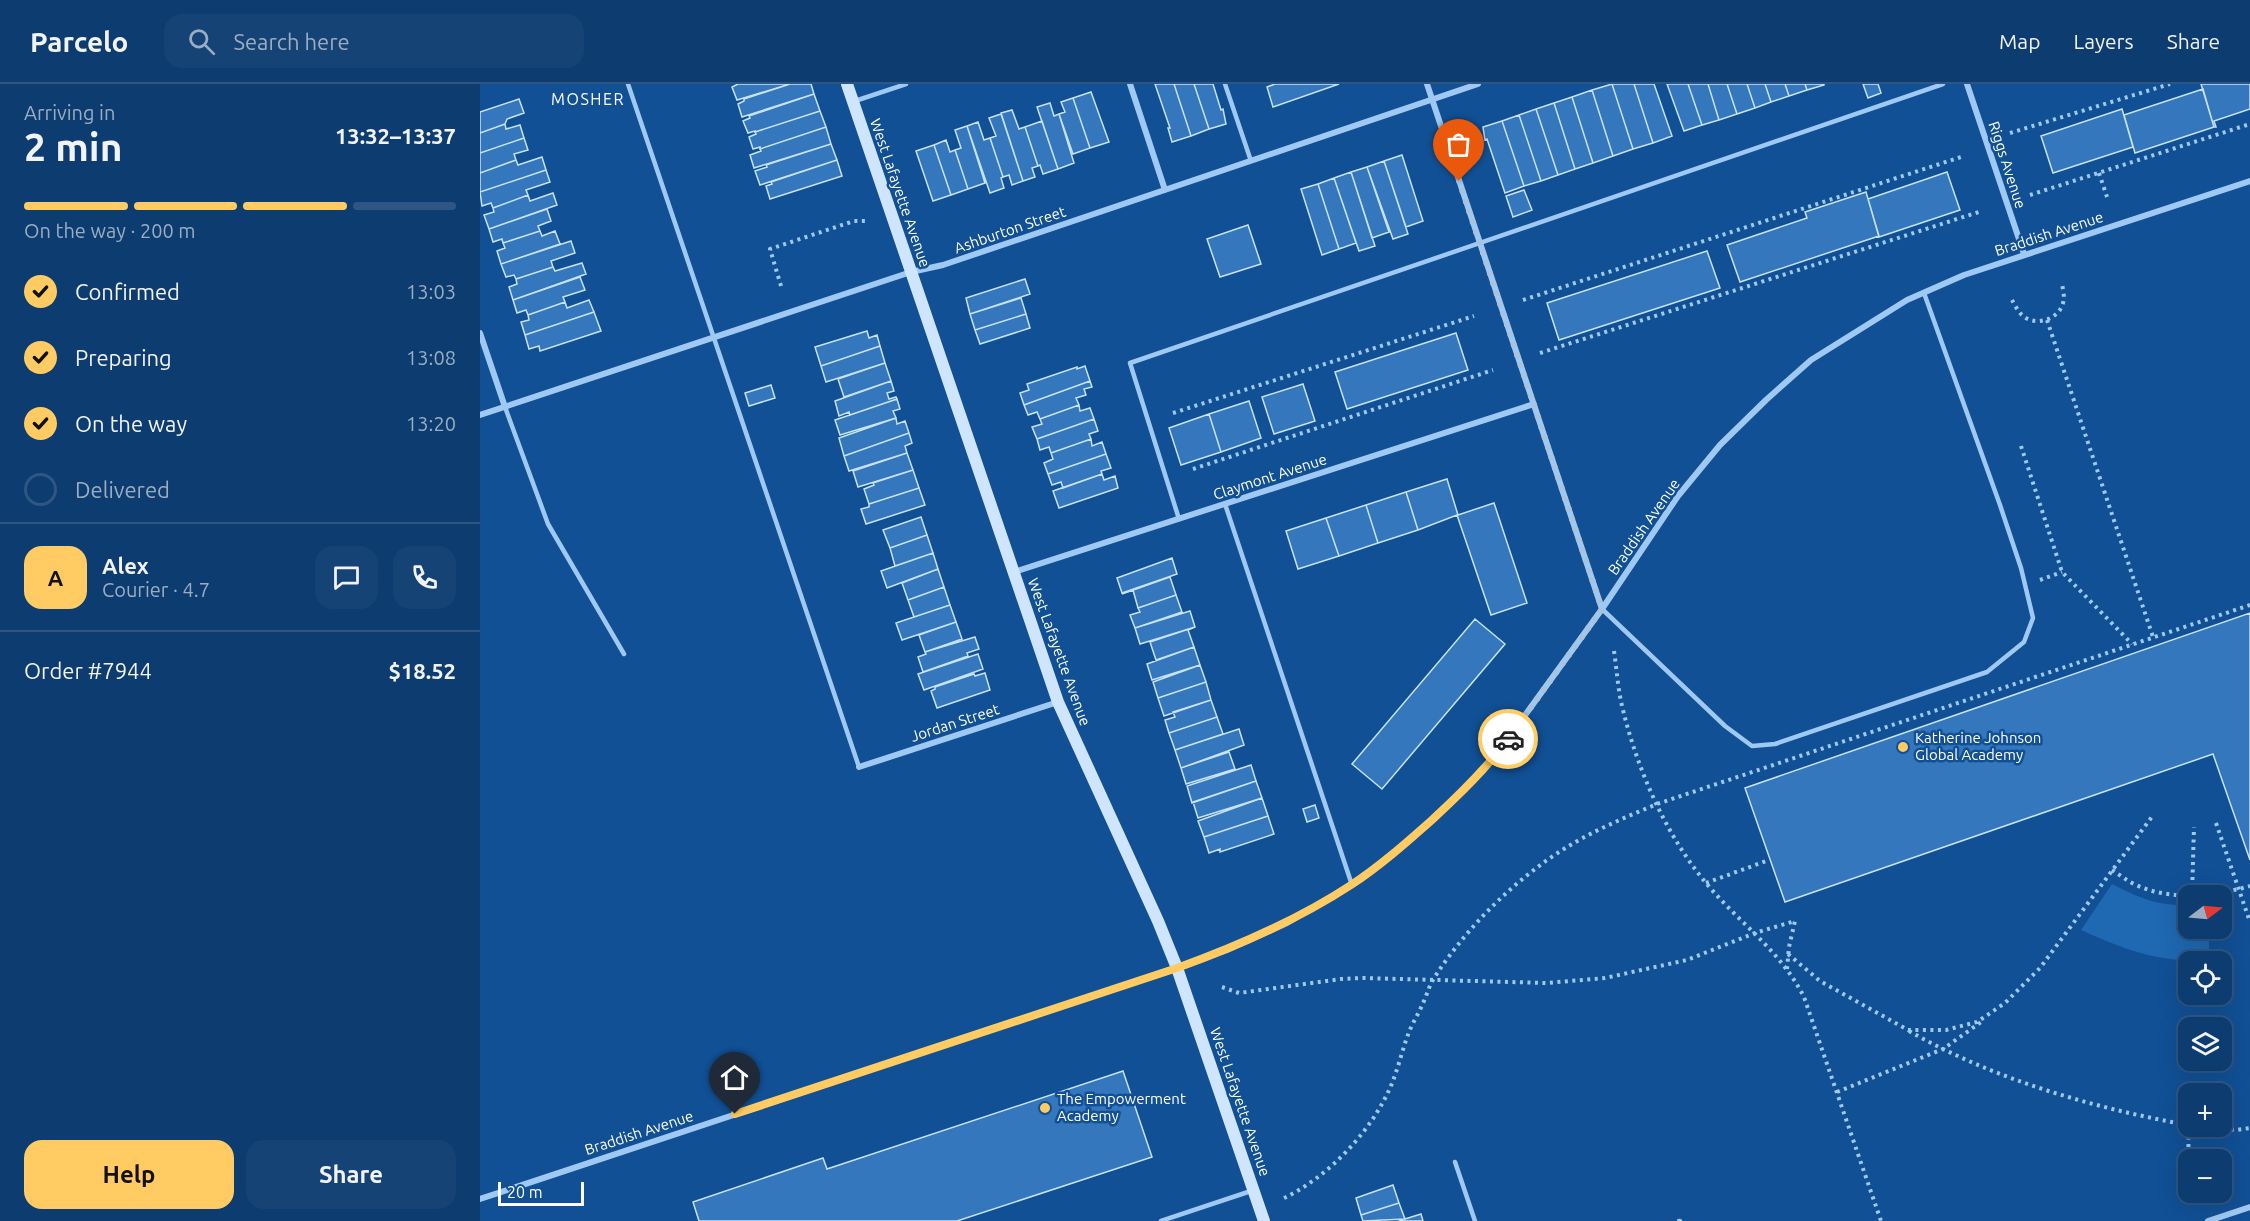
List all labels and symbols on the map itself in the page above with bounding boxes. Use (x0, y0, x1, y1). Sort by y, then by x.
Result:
district label: MOSHER (551, 90, 625, 108)
street label: West Lafayette Avenue (867, 116, 934, 269)
pin (1433, 119, 1484, 181)
street label: Riggs Avenue (1985, 119, 2030, 211)
street label: Ashburton Street (952, 202, 1068, 257)
street label: Braddish Avenue (1992, 208, 2105, 259)
street label: Claymont Avenue (1211, 450, 1329, 503)
street label: Braddish Avenue (1604, 475, 1683, 578)
street label: West Lafayette Avenue (1025, 576, 1094, 728)
street label: Jordan Street (908, 700, 1001, 745)
courier (1478, 709, 1538, 769)
place label: Katherine Johnson Global Academy (1915, 729, 2041, 763)
marker: Katherine Johnson Global Academy (1896, 740, 1910, 754)
north arrow (2178, 885, 2232, 939)
street label: West Lafayette Avenue (1207, 1025, 1274, 1178)
pin (709, 1052, 760, 1114)
place label: The Empowerment Academy (1057, 1090, 1186, 1124)
marker: The Empowerment Academy (1038, 1101, 1052, 1115)
street label: Braddish Avenue (582, 1107, 695, 1158)
scale bar (498, 1179, 584, 1206)

